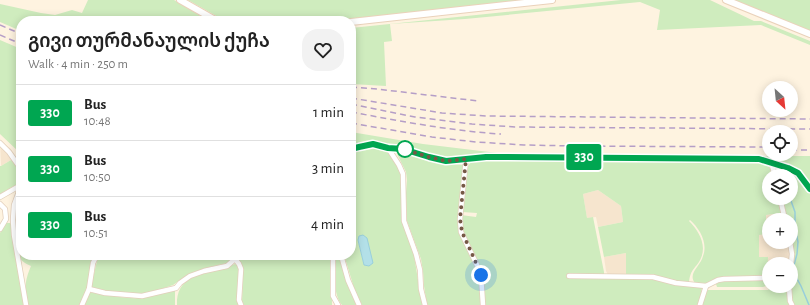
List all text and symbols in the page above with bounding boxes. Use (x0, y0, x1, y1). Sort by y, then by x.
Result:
button: heart (302, 29, 344, 71)
text: გივი თურმანაულის ქუჩა (28, 32, 270, 51)
text: Walk · 4 min · 250 m (28, 58, 128, 71)
north arrow (762, 81, 798, 117)
map controls (762, 81, 798, 293)
text: Bus (84, 97, 106, 112)
text: 1 min (313, 105, 344, 120)
text: 330 (40, 106, 60, 120)
text: 10:48 (84, 115, 111, 128)
button: locate (762, 125, 798, 161)
unlabelled marker (396, 140, 414, 158)
line badge: 330 (561, 144, 607, 170)
text: 330 (574, 150, 594, 164)
text: Bus (84, 153, 106, 168)
text: 3 min (312, 161, 344, 176)
text: 330 (40, 162, 60, 176)
button: layers (762, 169, 798, 205)
text: 10:50 (84, 171, 111, 184)
text: Bus (84, 209, 106, 224)
button: + (762, 213, 798, 249)
text: 4 min (311, 217, 344, 232)
text: 330 (40, 218, 60, 232)
text: 10:51 (84, 227, 108, 240)
button: − (762, 257, 798, 293)
your location (471, 265, 491, 285)

